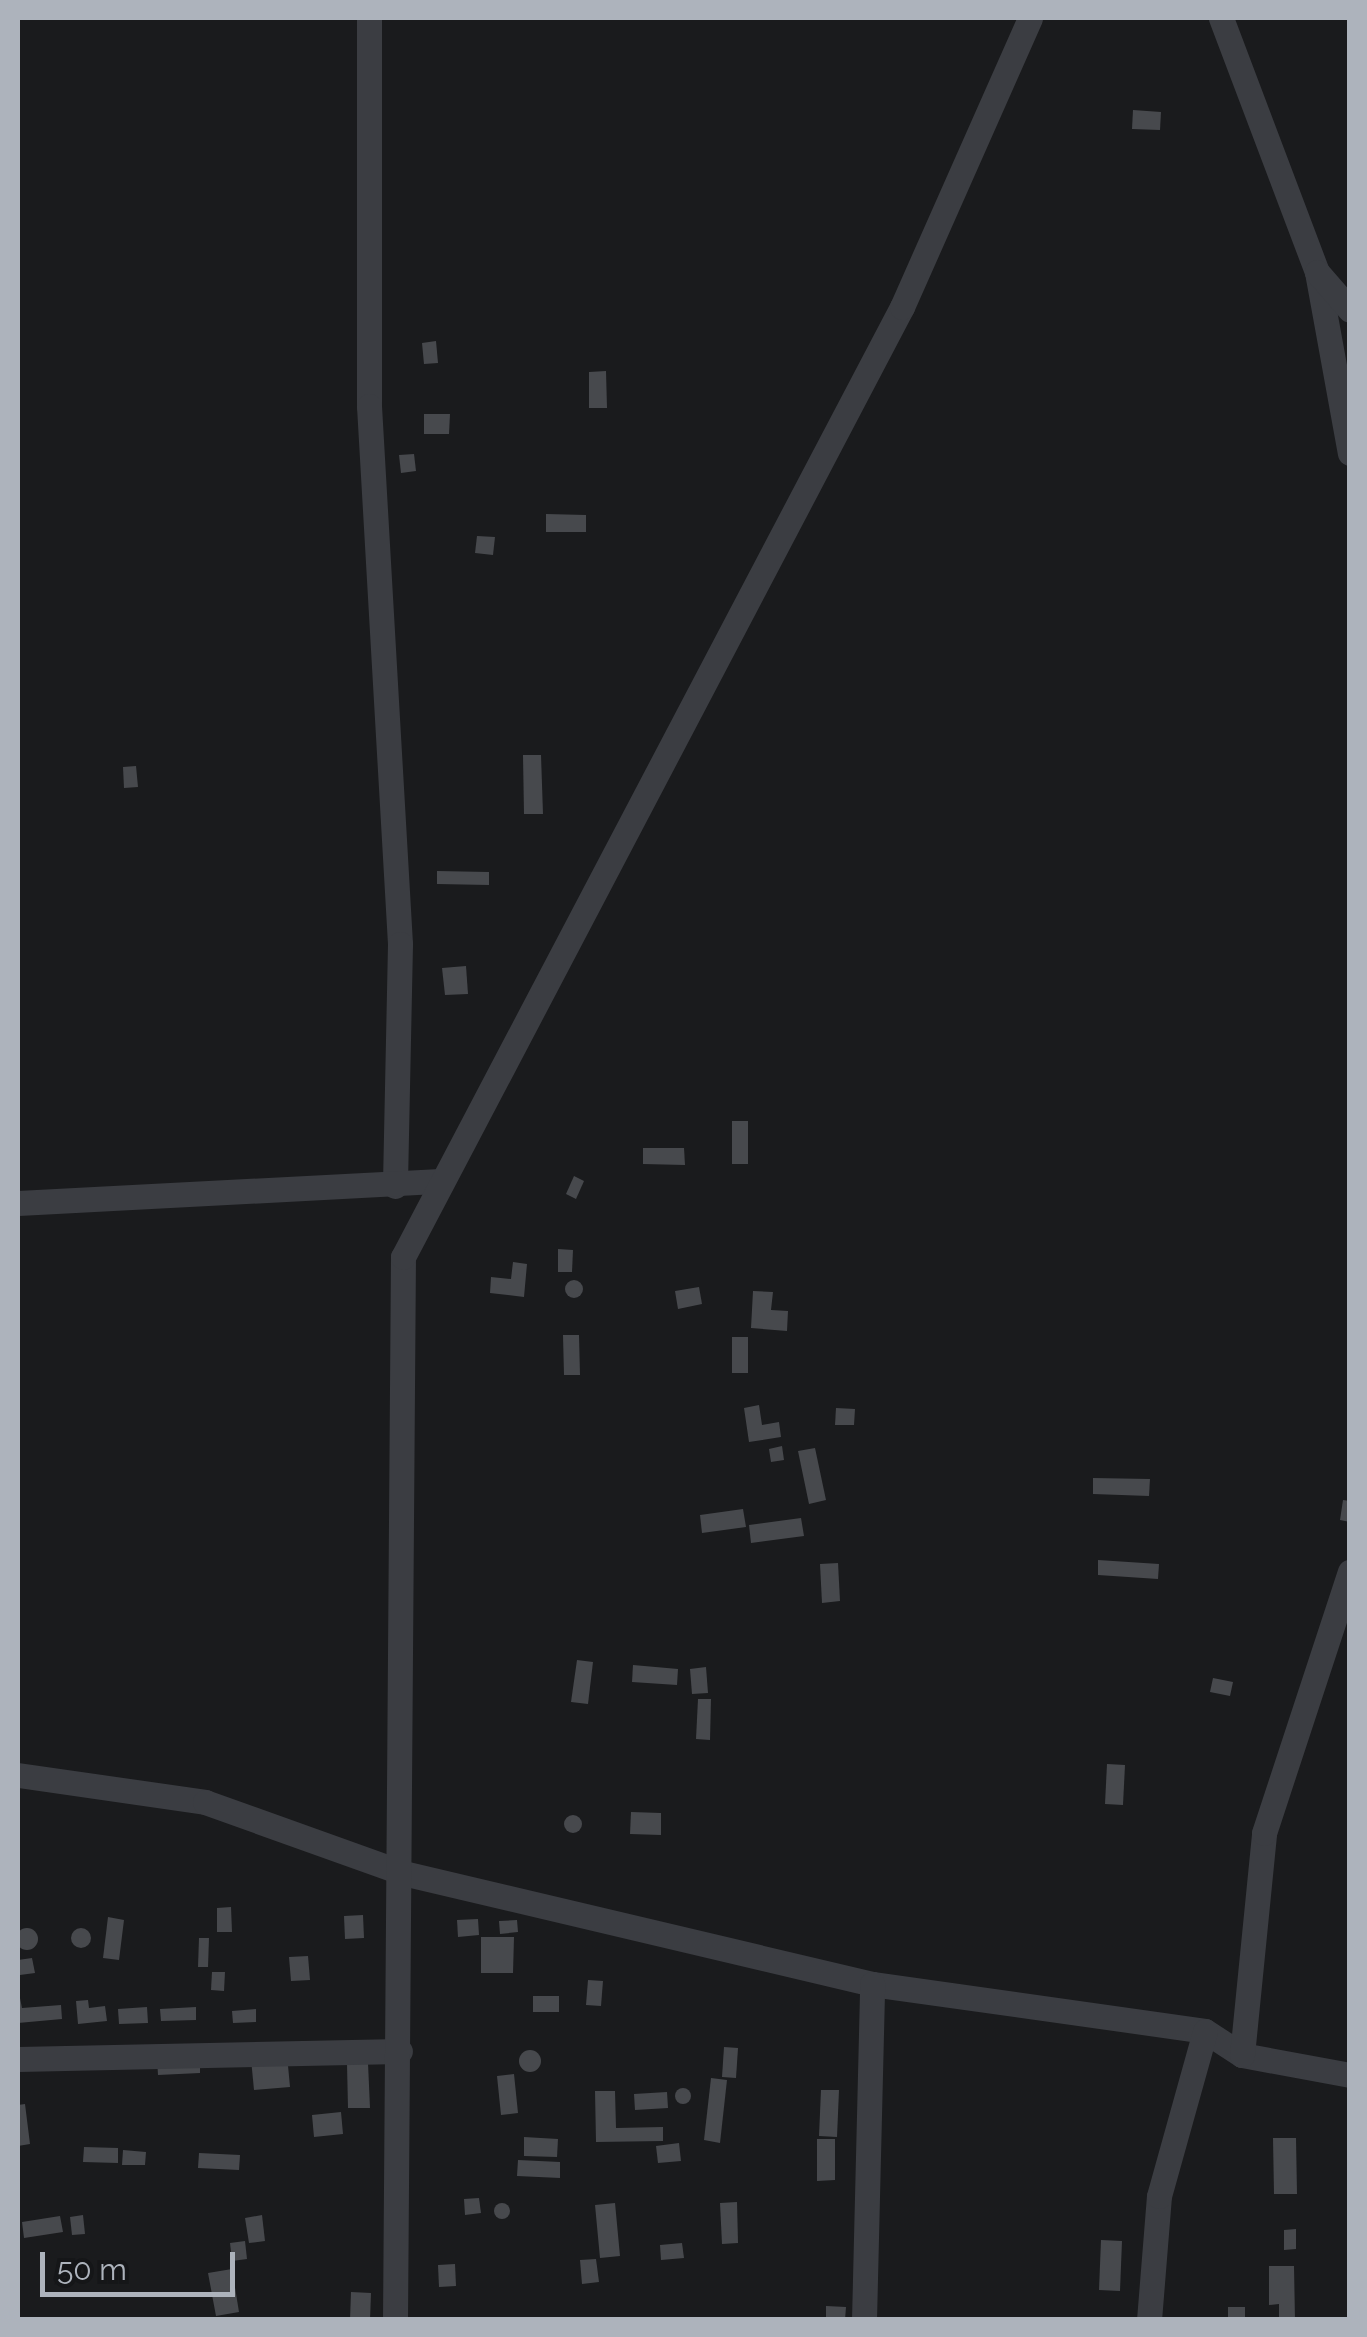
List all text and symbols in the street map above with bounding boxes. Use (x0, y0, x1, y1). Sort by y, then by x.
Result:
scale bar (45, 2232, 240, 2294)
text: 50 m (57, 2252, 127, 2287)

